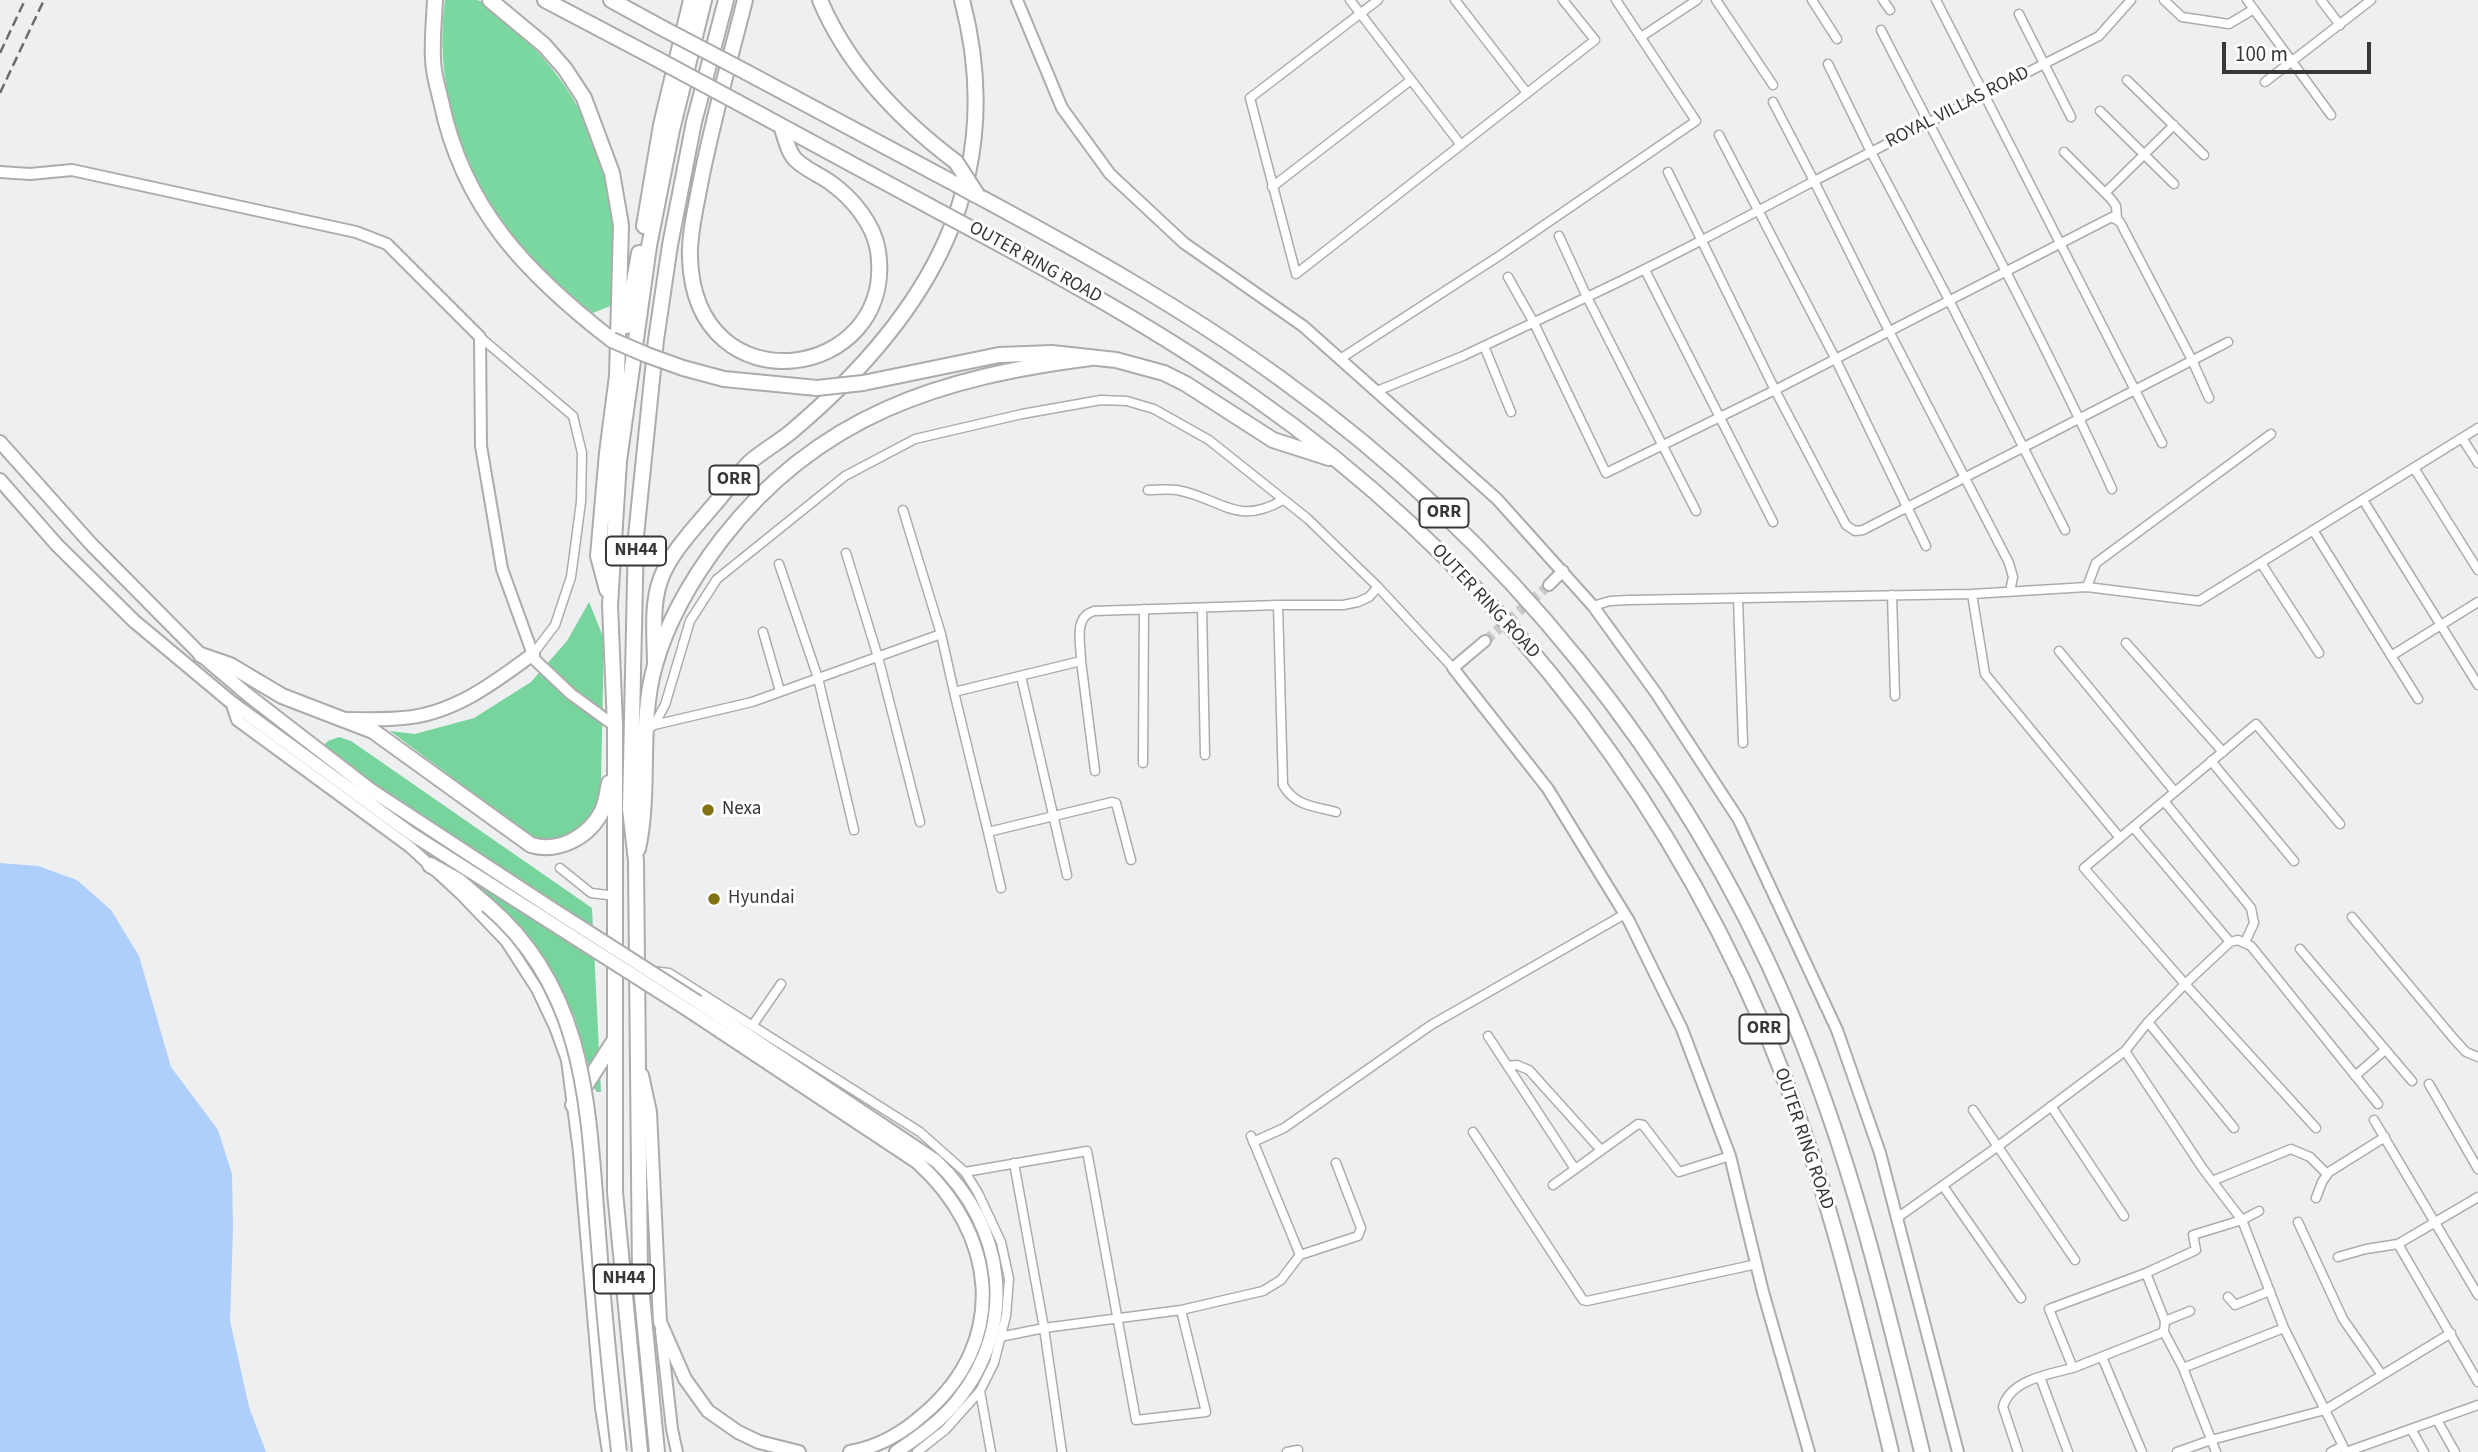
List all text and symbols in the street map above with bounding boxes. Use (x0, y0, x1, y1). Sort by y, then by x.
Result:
scale bar (2226, 28, 2375, 72)
text: 100 m (2235, 39, 2288, 69)
street label: ROYAL VILLAS ROAD (1882, 62, 2034, 154)
street label: OUTER RING ROAD (965, 217, 1105, 309)
road number: ORR (710, 466, 758, 494)
road number: ORR (1420, 499, 1468, 528)
road number: NH44 (606, 536, 666, 566)
street label: OUTER RING ROAD (1426, 540, 1544, 664)
place label: Nexa (722, 799, 761, 821)
marker: Nexa (700, 802, 716, 818)
place label: Hyundai (728, 888, 795, 910)
marker: Hyundai (706, 891, 722, 907)
road number: ORR (1740, 1014, 1788, 1044)
street label: OUTER RING ROAD (1768, 1065, 1838, 1213)
road number: NH44 (594, 1264, 654, 1294)

